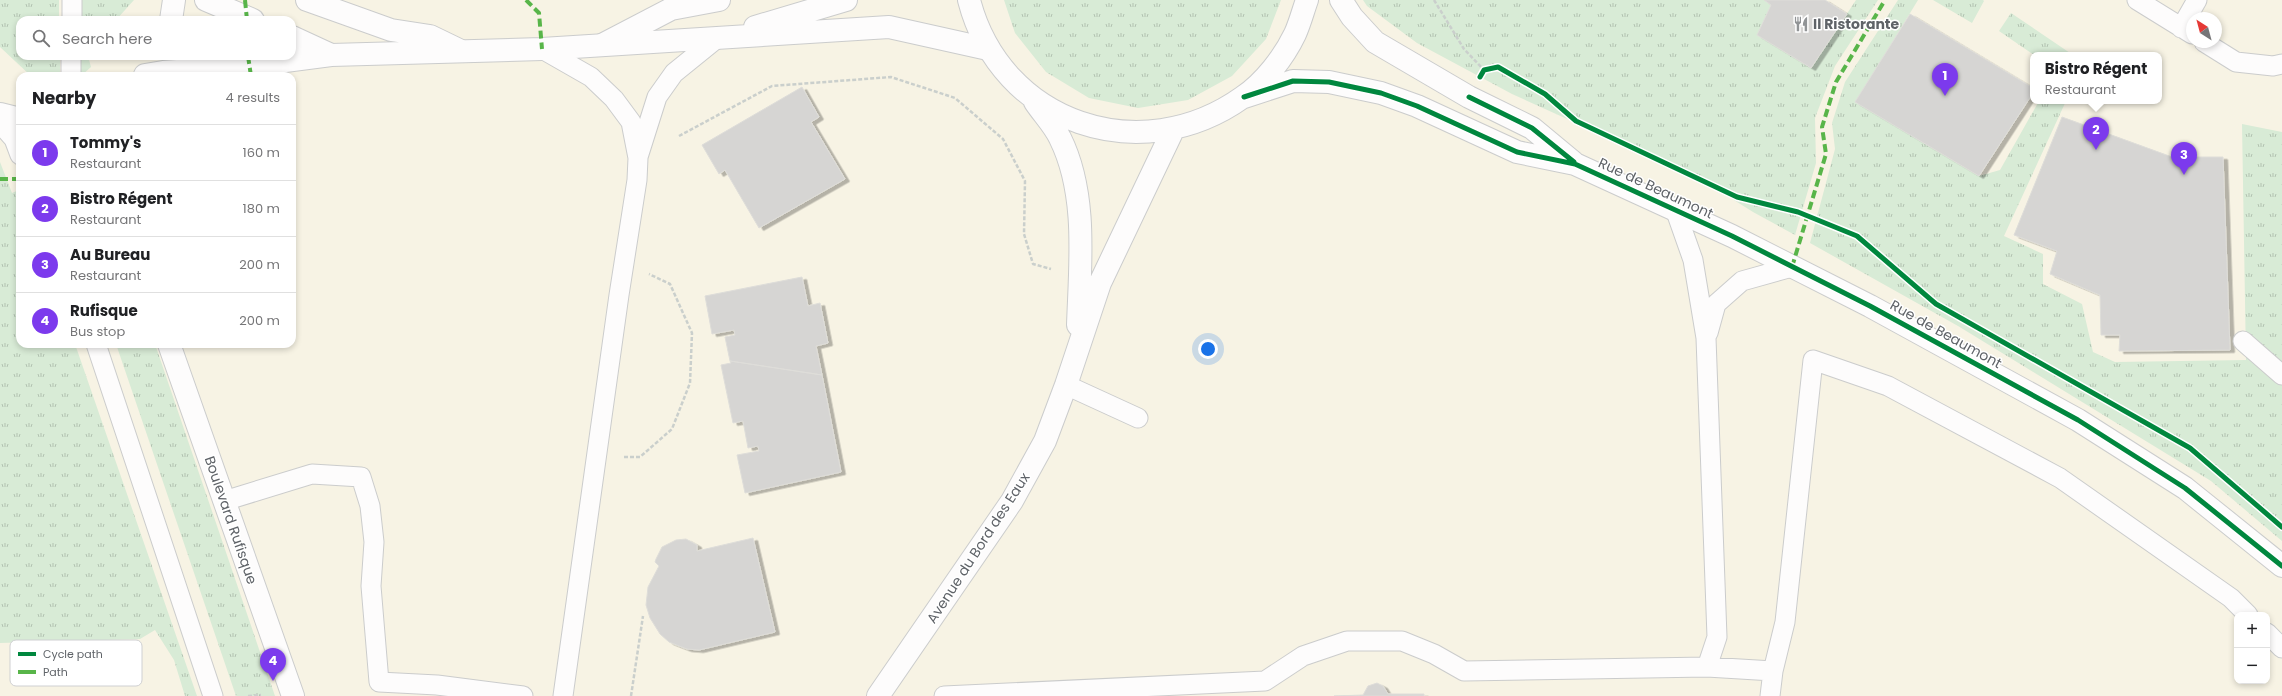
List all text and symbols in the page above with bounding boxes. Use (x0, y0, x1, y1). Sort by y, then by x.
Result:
north arrow (2186, 12, 2222, 48)
place label: Il Ristorante (1813, 14, 1900, 34)
restaurant icon: Il Ristorante (1792, 15, 1810, 33)
search box (16, 16, 296, 60)
icon: search (30, 27, 52, 49)
text: Search here (62, 28, 152, 49)
popup (2030, 52, 2162, 104)
text: Bistro Régent (2045, 58, 2147, 79)
pin: 1 (1932, 63, 1958, 96)
text: Restaurant (2045, 80, 2116, 99)
text: Nearby (32, 86, 96, 110)
text: 4 results (226, 88, 280, 107)
pin: 2 (2083, 117, 2109, 150)
text: Tommy's (70, 132, 141, 153)
pin: 3 (2171, 142, 2197, 175)
text: 1 (43, 143, 47, 162)
text: 160 m (243, 143, 280, 162)
street label: Rue de Beaumont (1595, 153, 1717, 223)
text: Restaurant (70, 154, 141, 173)
text: Bistro Régent (70, 188, 173, 209)
text: 2 (41, 199, 49, 218)
text: 180 m (243, 199, 280, 218)
text: Restaurant (70, 210, 141, 229)
text: Au Bureau (70, 244, 150, 265)
text: 3 (41, 255, 49, 274)
text: 200 m (239, 255, 280, 274)
text: Restaurant (70, 266, 141, 285)
street label: Rue de Beaumont (1887, 295, 2005, 373)
text: Rufisque (70, 300, 138, 321)
text: 4 (41, 311, 49, 330)
text: 200 m (239, 311, 280, 330)
text: Bus stop (70, 322, 125, 341)
your location (1198, 339, 1218, 359)
street label: Boulevard Rufisque (200, 453, 262, 587)
street label: Avenue du Bord des Eaux (922, 469, 1034, 627)
map controls (2234, 612, 2270, 684)
button: + (2234, 612, 2270, 648)
legend (10, 640, 142, 686)
text: Cycle path (43, 646, 103, 662)
pin: 4 (260, 648, 286, 681)
button: − (2234, 648, 2270, 684)
text: Path (43, 664, 68, 680)

